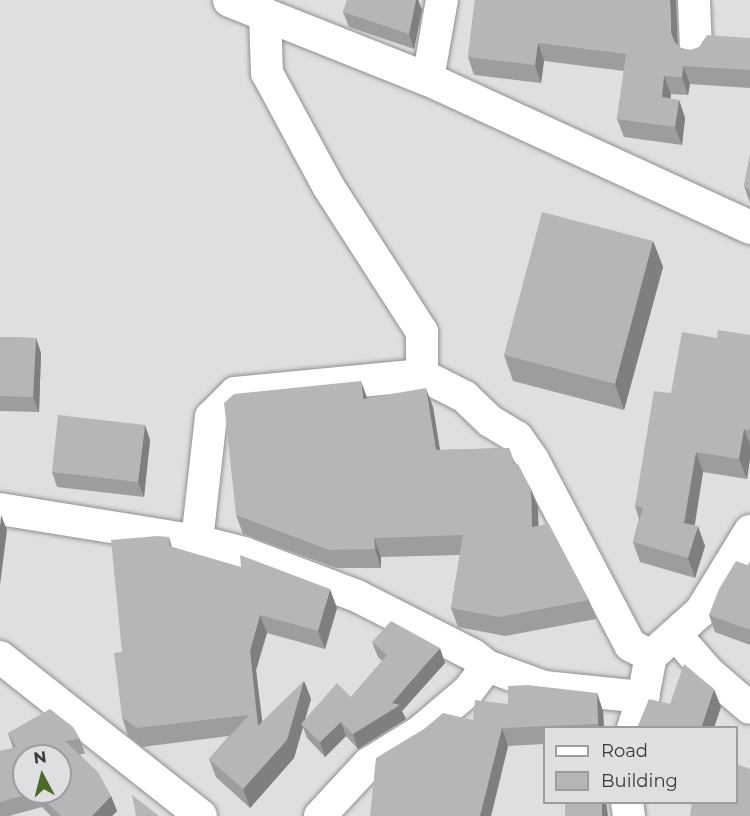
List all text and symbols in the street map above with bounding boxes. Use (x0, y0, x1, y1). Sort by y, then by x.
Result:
legend (543, 726, 738, 804)
text: Road (601, 740, 648, 762)
north arrow (12, 744, 72, 804)
text: N (32, 747, 48, 768)
text: Building (601, 770, 678, 792)

